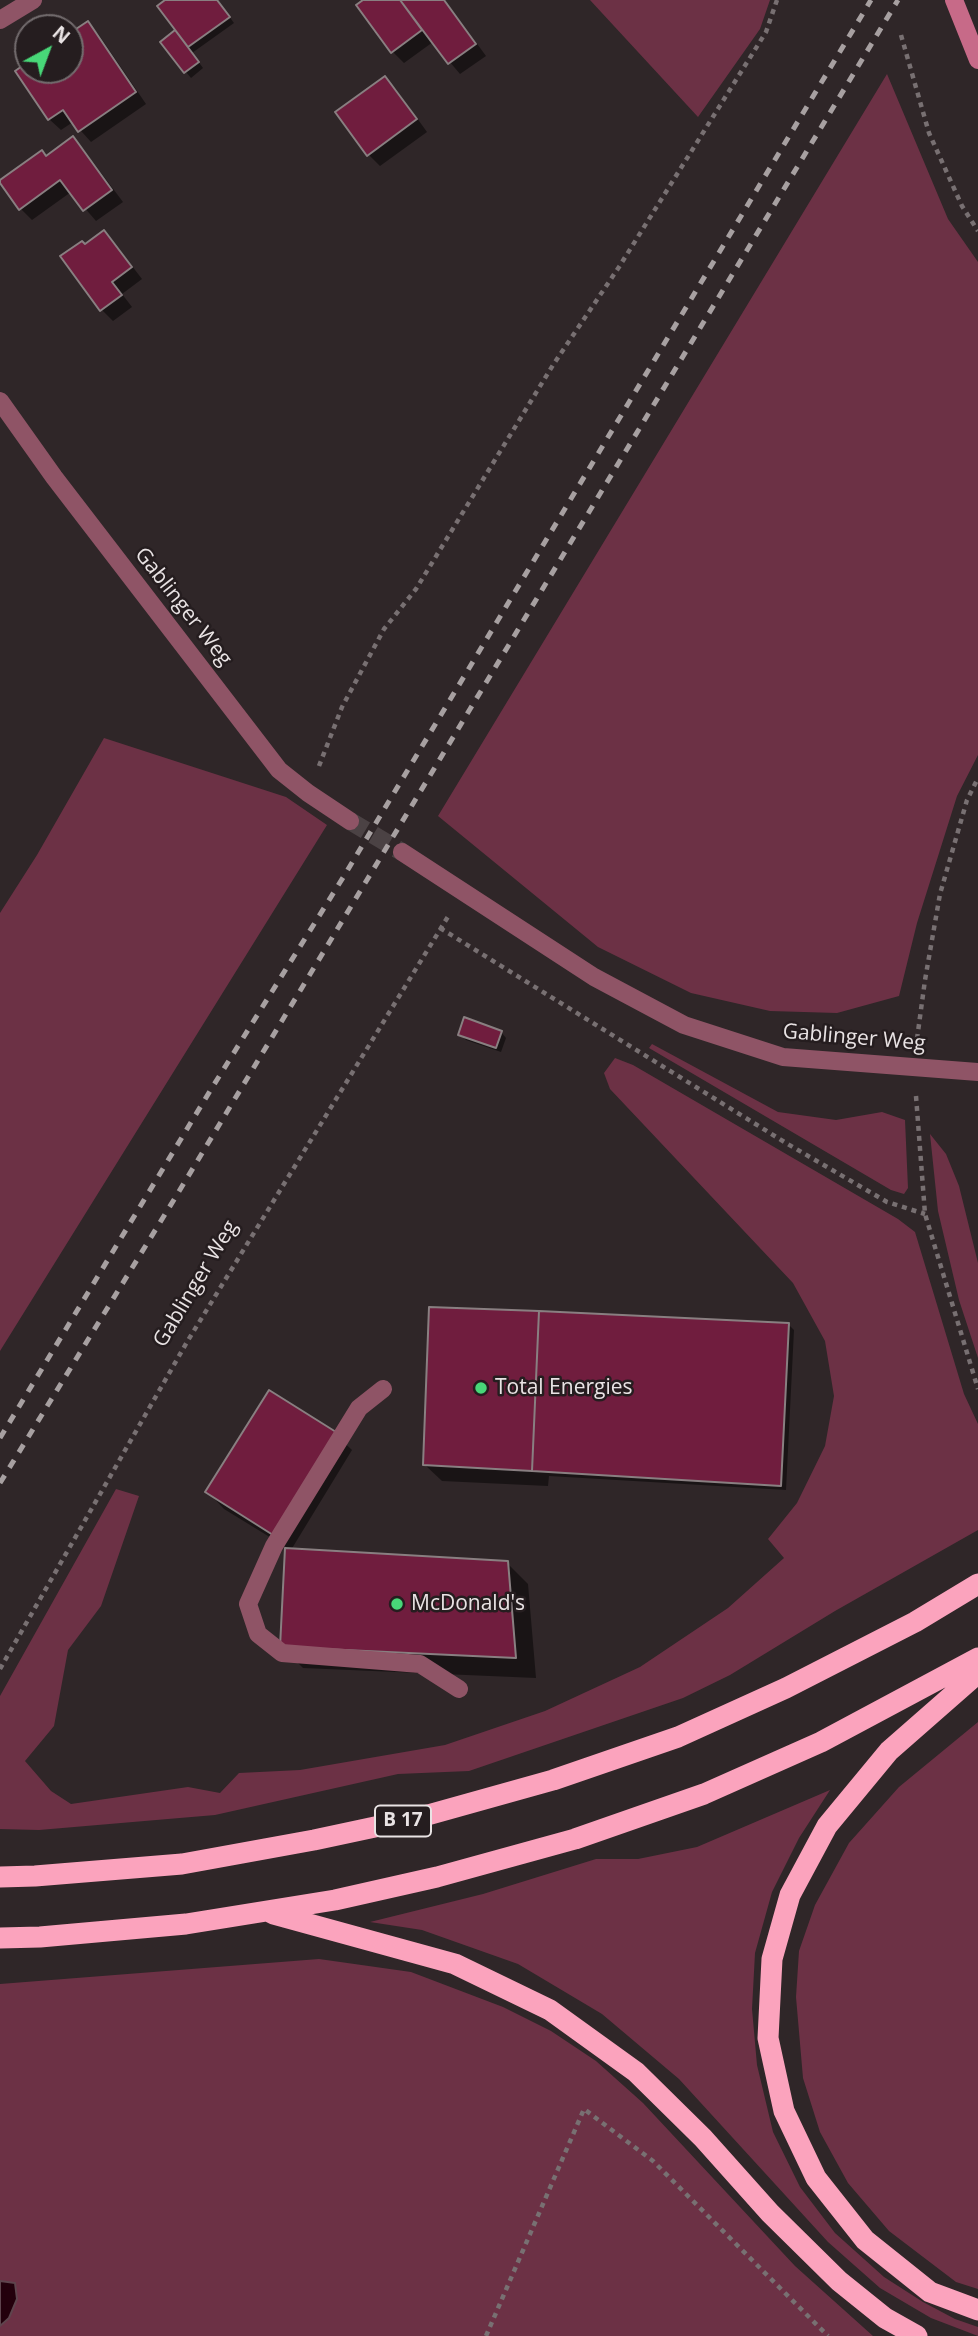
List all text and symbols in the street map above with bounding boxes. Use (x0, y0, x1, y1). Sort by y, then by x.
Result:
north arrow (14, 14, 84, 84)
text: N (47, 20, 76, 50)
street label: Gablinger Weg (129, 543, 237, 671)
street label: Gablinger Weg (782, 1019, 926, 1057)
street label: Gablinger Weg (148, 1216, 244, 1352)
place label: Total Energies (495, 1375, 633, 1401)
marker: Total Energies (473, 1380, 489, 1396)
place label: McDonald's (411, 1591, 525, 1617)
marker: McDonald's (389, 1596, 405, 1612)
road number: B 17 (375, 1806, 431, 1837)

